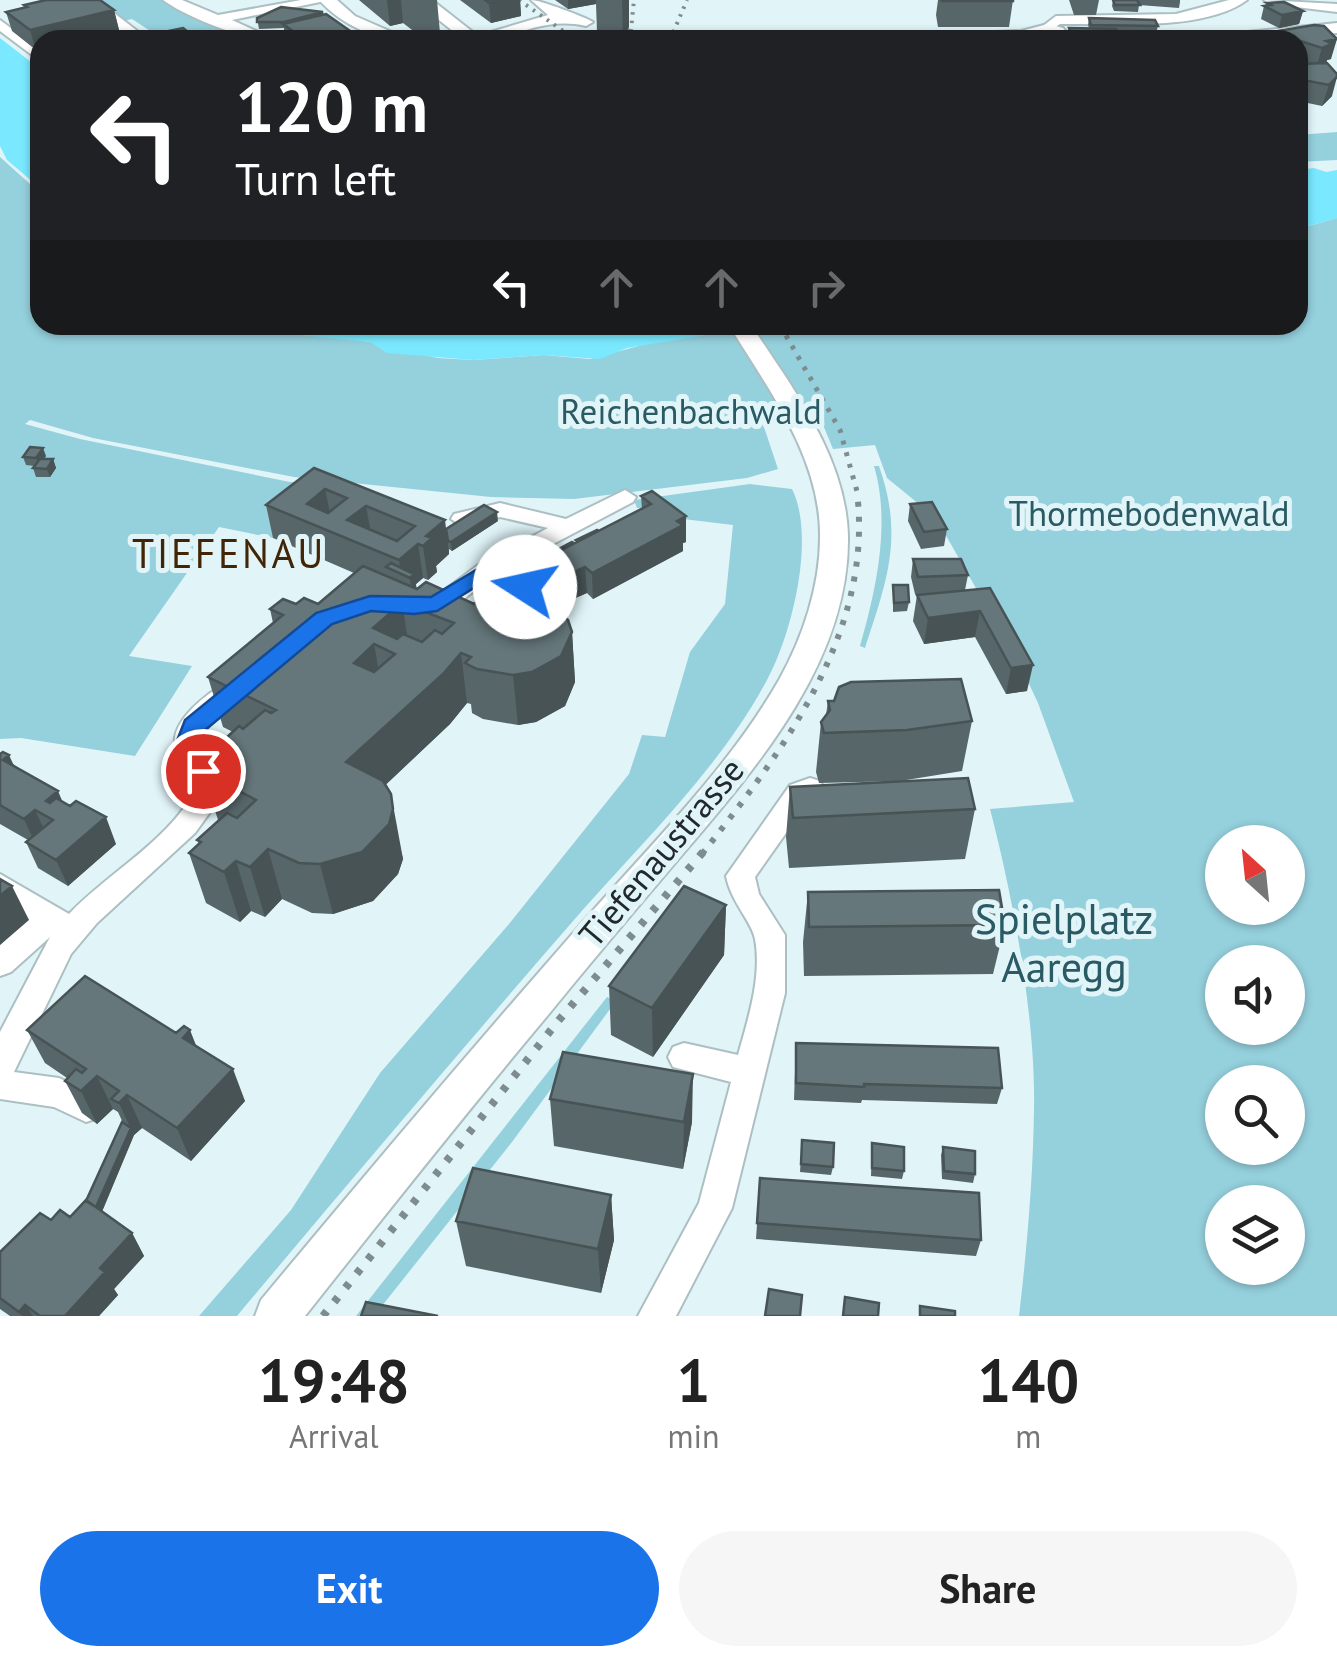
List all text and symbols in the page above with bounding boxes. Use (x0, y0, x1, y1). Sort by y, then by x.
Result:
text: 120 m (235, 61, 428, 151)
icon: left (70, 70, 200, 200)
text: Turn left (235, 149, 396, 207)
icon: left (484, 260, 539, 315)
icon: ahead (589, 260, 644, 315)
icon: ahead (694, 260, 749, 315)
icon: right (799, 260, 854, 315)
park label: Reichenbachwald (560, 388, 822, 434)
park label: Thormebodenwald (1009, 490, 1289, 536)
district label: TIEFENAU (132, 527, 326, 579)
position arrow (473, 535, 577, 639)
pin (161, 729, 246, 814)
icon: arrive (176, 744, 231, 799)
street label: Tiefenaustrasse (568, 748, 754, 956)
north arrow (1205, 825, 1305, 925)
map controls (1205, 825, 1305, 1285)
park label: Spielplatz Aaregg (975, 891, 1153, 994)
button: sound (1205, 945, 1305, 1045)
button: search (1205, 1065, 1305, 1165)
button: layers (1205, 1185, 1305, 1285)
text: 19:48 (258, 1341, 410, 1419)
text: 1 (677, 1341, 711, 1419)
text: 140 (977, 1341, 1079, 1419)
text: Arrival (289, 1415, 379, 1457)
text: min (668, 1415, 720, 1457)
text: m (1015, 1415, 1041, 1457)
button: Exit (40, 1531, 659, 1646)
button: Share (679, 1531, 1297, 1646)

